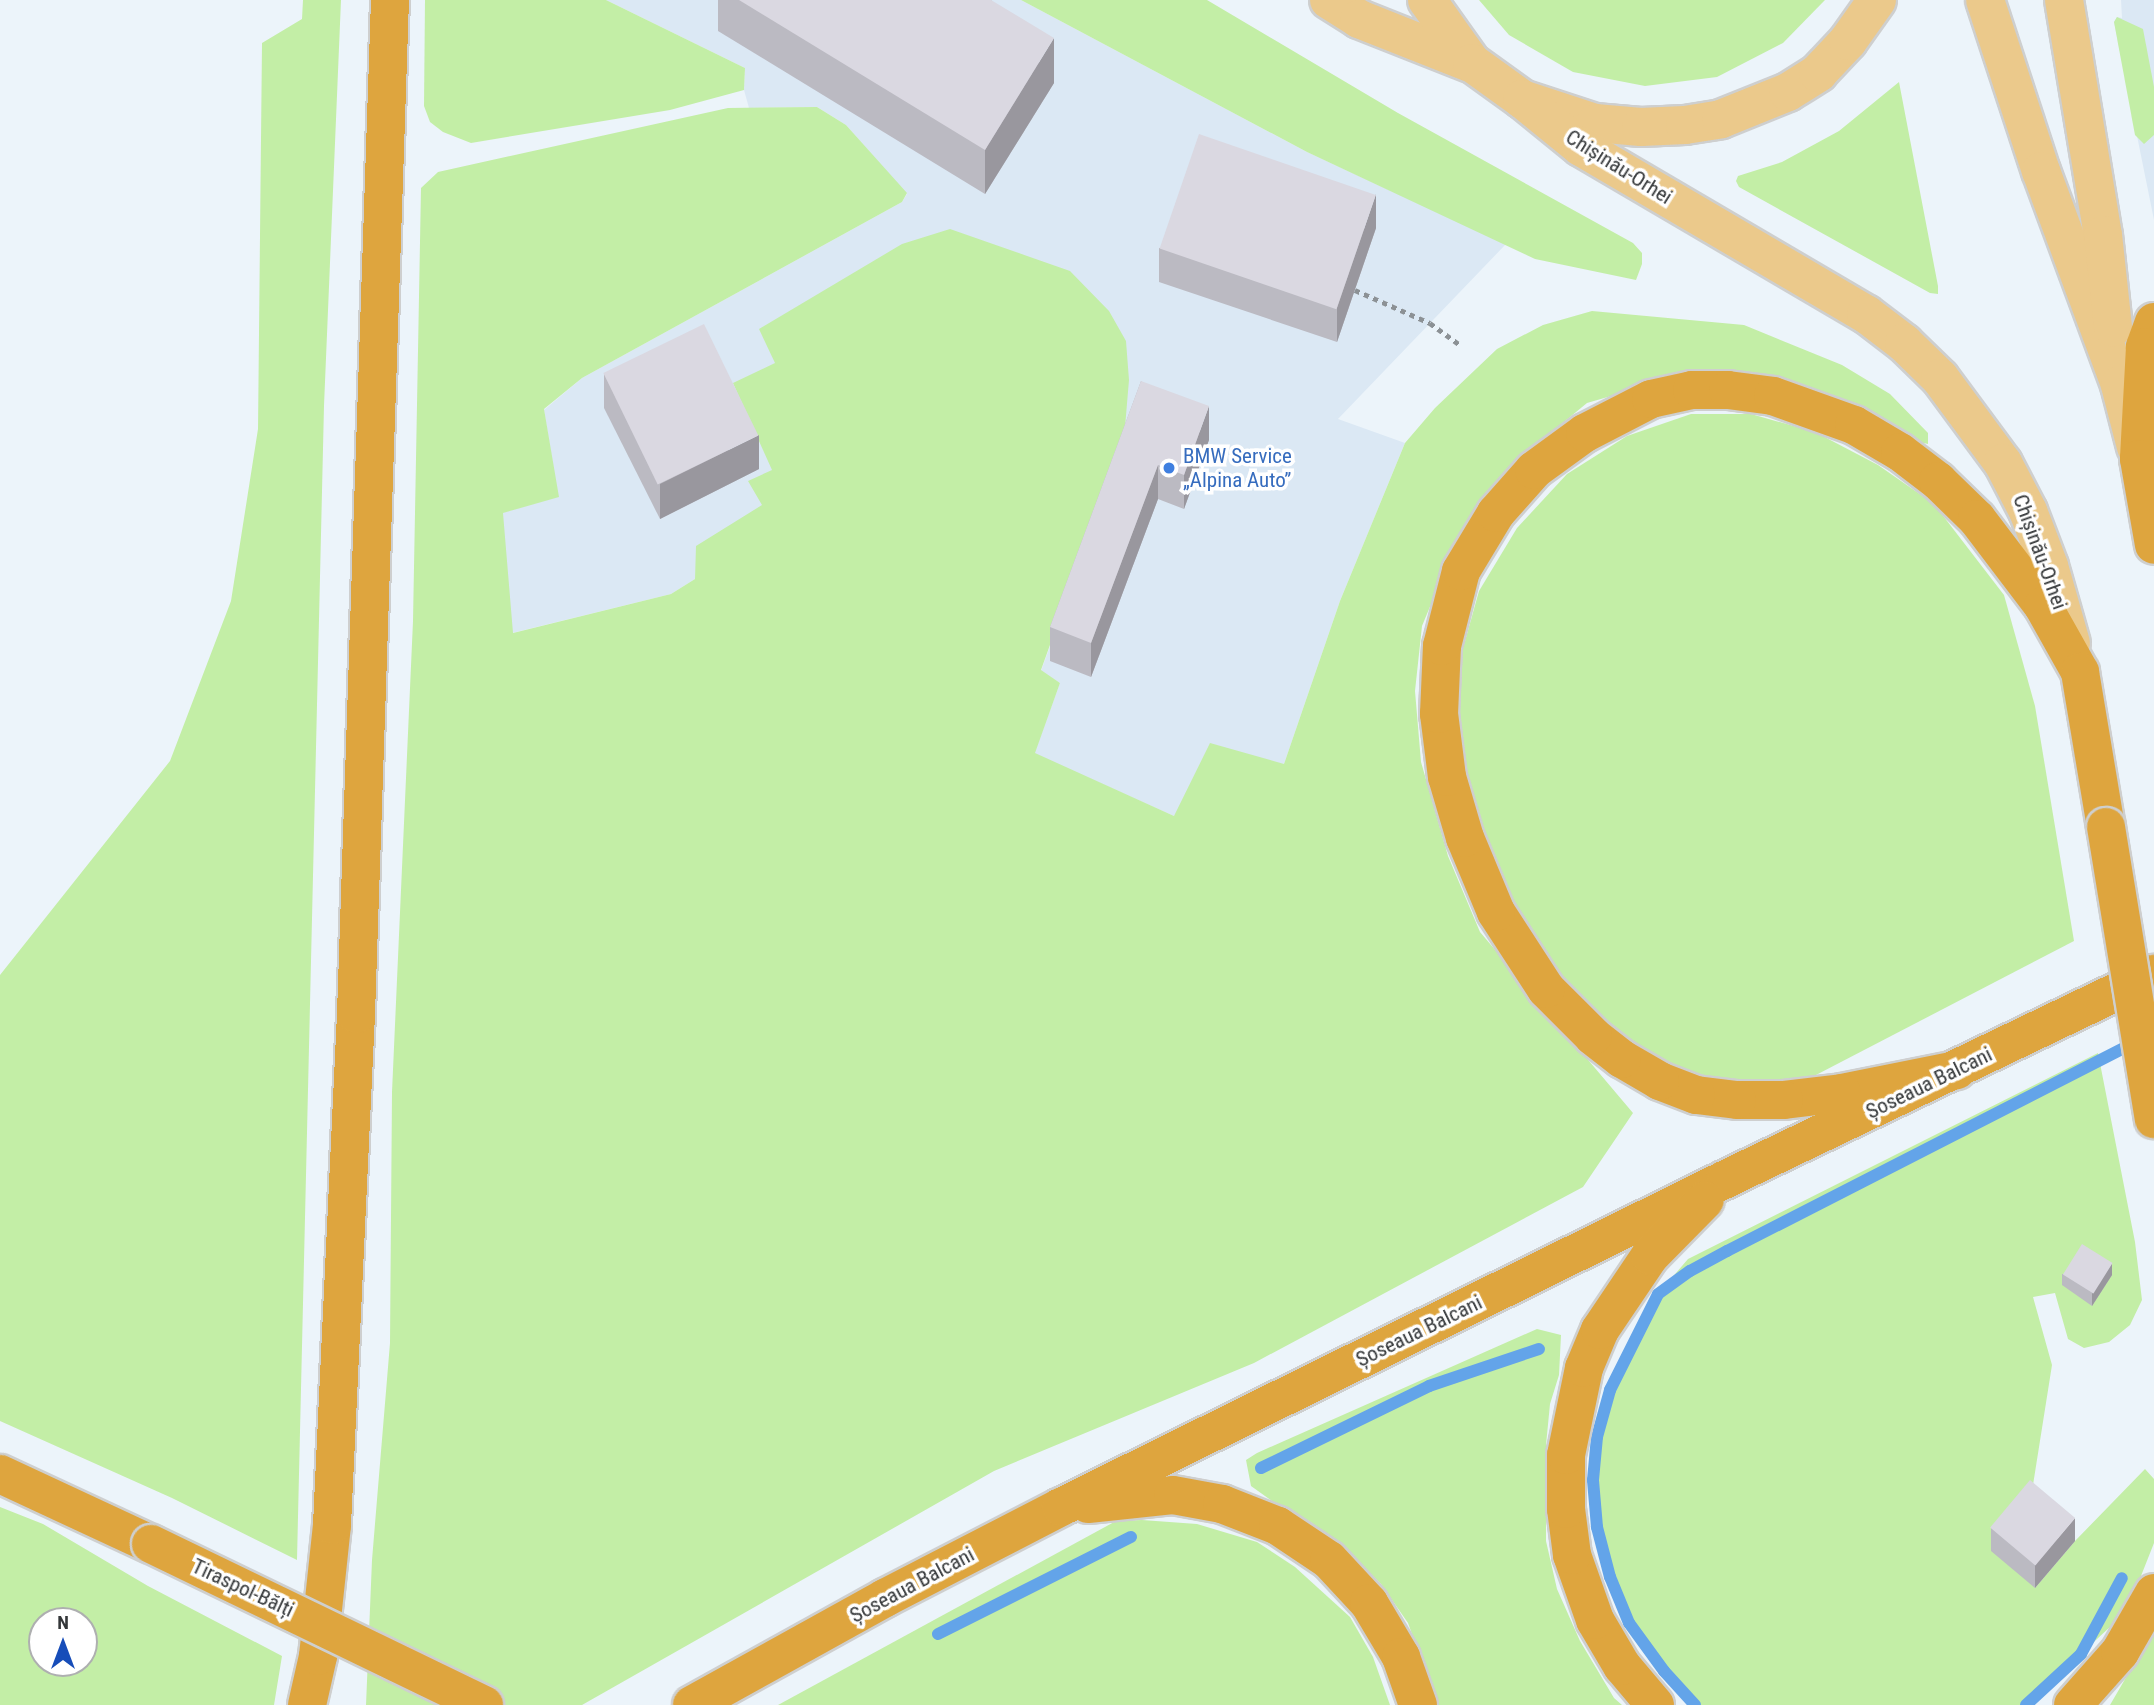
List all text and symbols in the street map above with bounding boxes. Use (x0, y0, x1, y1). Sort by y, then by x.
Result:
street label: Chișinău-Orhei (1561, 124, 1677, 210)
place label: BMW Service „Alpina Auto” (1183, 443, 1292, 493)
marker: BMW Service „Alpina Auto” (1161, 460, 1177, 476)
street label: Chișinău-Orhei (2008, 491, 2072, 613)
street label: Șoseaua Balcani (1862, 1042, 1996, 1124)
street label: Șoseaua Balcani (1352, 1290, 1486, 1372)
street label: Șoseaua Balcani (846, 1542, 978, 1628)
street label: Tiraspol-Bălți (188, 1553, 298, 1623)
north arrow (28, 1607, 98, 1677)
text: N (57, 1611, 69, 1634)

